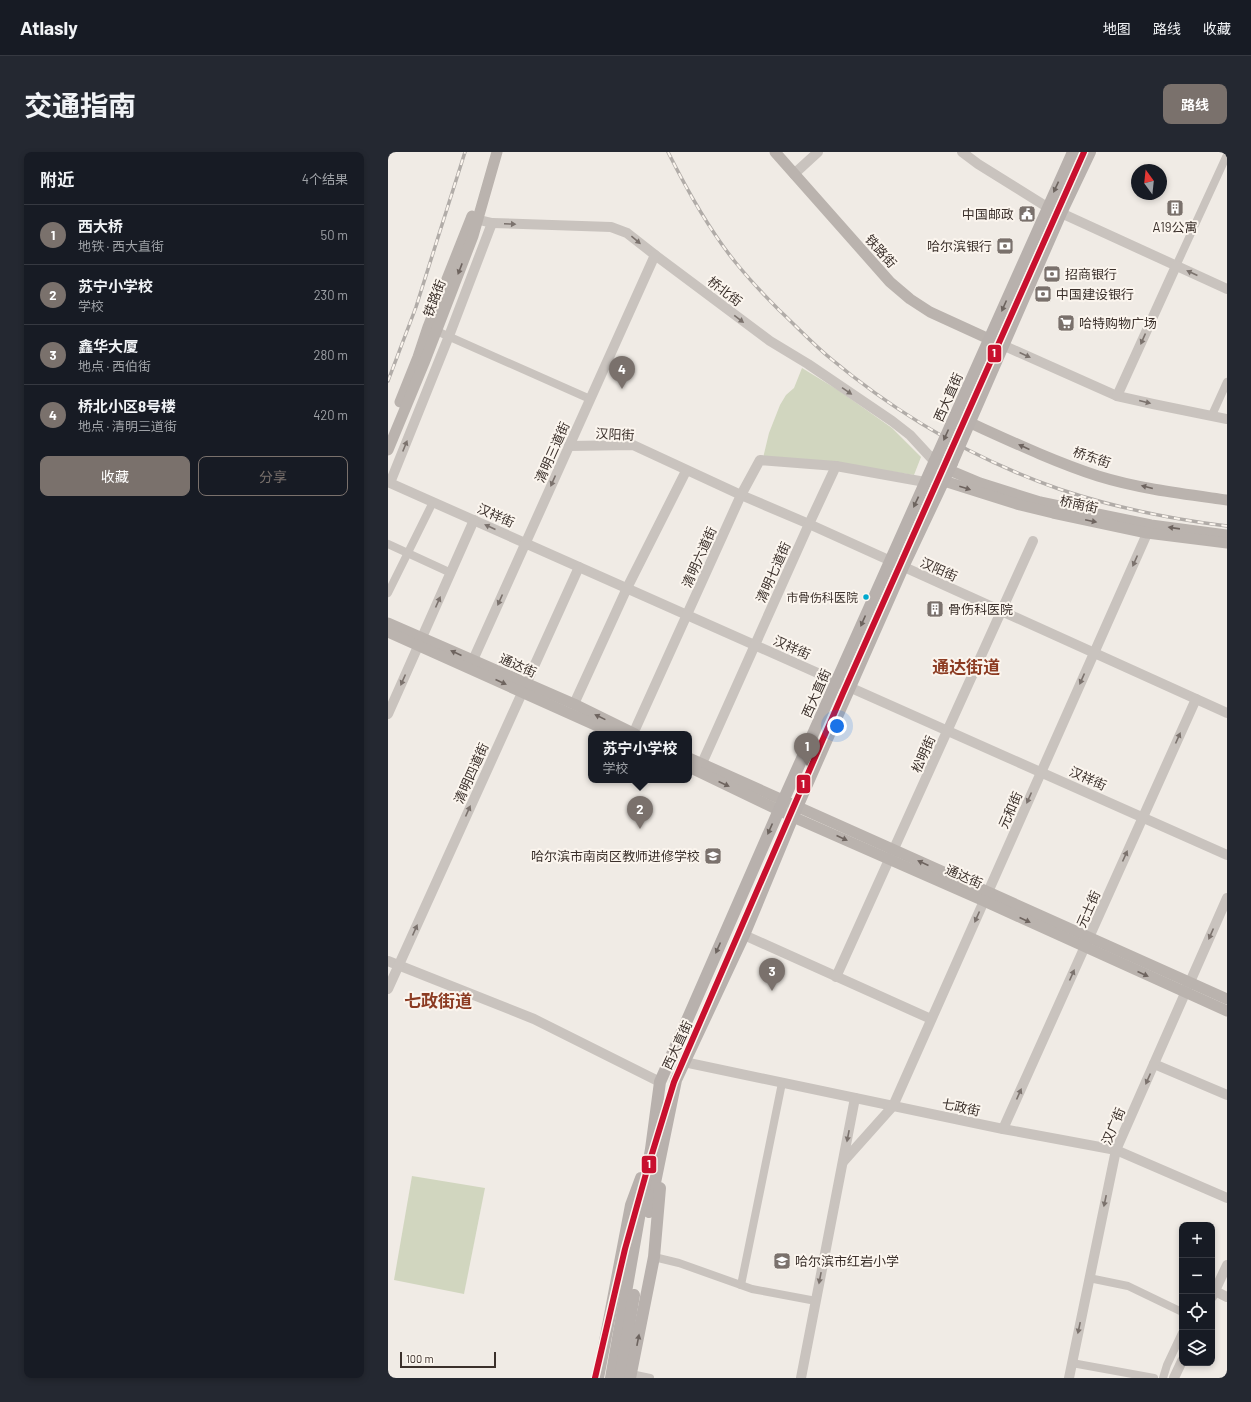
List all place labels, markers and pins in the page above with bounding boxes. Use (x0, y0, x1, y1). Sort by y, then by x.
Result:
building icon: A19公寓 (1165, 198, 1185, 218)
public building icon: 中国邮政 (1017, 204, 1037, 224)
place label: 中国邮政 (962, 206, 1014, 222)
place label: A19公寓 (1152, 219, 1198, 235)
bank icon: 哈尔滨银行 (995, 236, 1015, 256)
place label: 哈尔滨银行 (927, 238, 992, 254)
bank icon: 招商银行 (1042, 264, 1062, 284)
place label: 招商银行 (1065, 266, 1117, 282)
bank icon: 中国建设银行 (1033, 284, 1053, 304)
place label: 中国建设银行 (1056, 286, 1134, 302)
supermarket icon: 哈特购物广场 (1056, 313, 1076, 333)
place label: 哈特购物广场 (1079, 315, 1157, 331)
pin: 4 (609, 356, 635, 389)
place label: 市骨伤科医院 (786, 590, 858, 604)
marker: 市骨伤科医院 (861, 592, 871, 602)
building icon: 骨伤科医院 (925, 599, 945, 619)
place label: 骨伤科医院 (948, 601, 1013, 617)
pin: 1 (794, 733, 820, 766)
pin: 2 (627, 796, 653, 829)
school or university icon: 哈尔滨市南岗区教师进修学校 (703, 846, 723, 866)
place label: 哈尔滨市南岗区教师进修学校 (531, 848, 700, 864)
pin: 3 (759, 958, 785, 991)
school or university icon: 哈尔滨市红岩小学 (772, 1251, 792, 1271)
place label: 哈尔滨市红岩小学 (795, 1253, 899, 1269)

